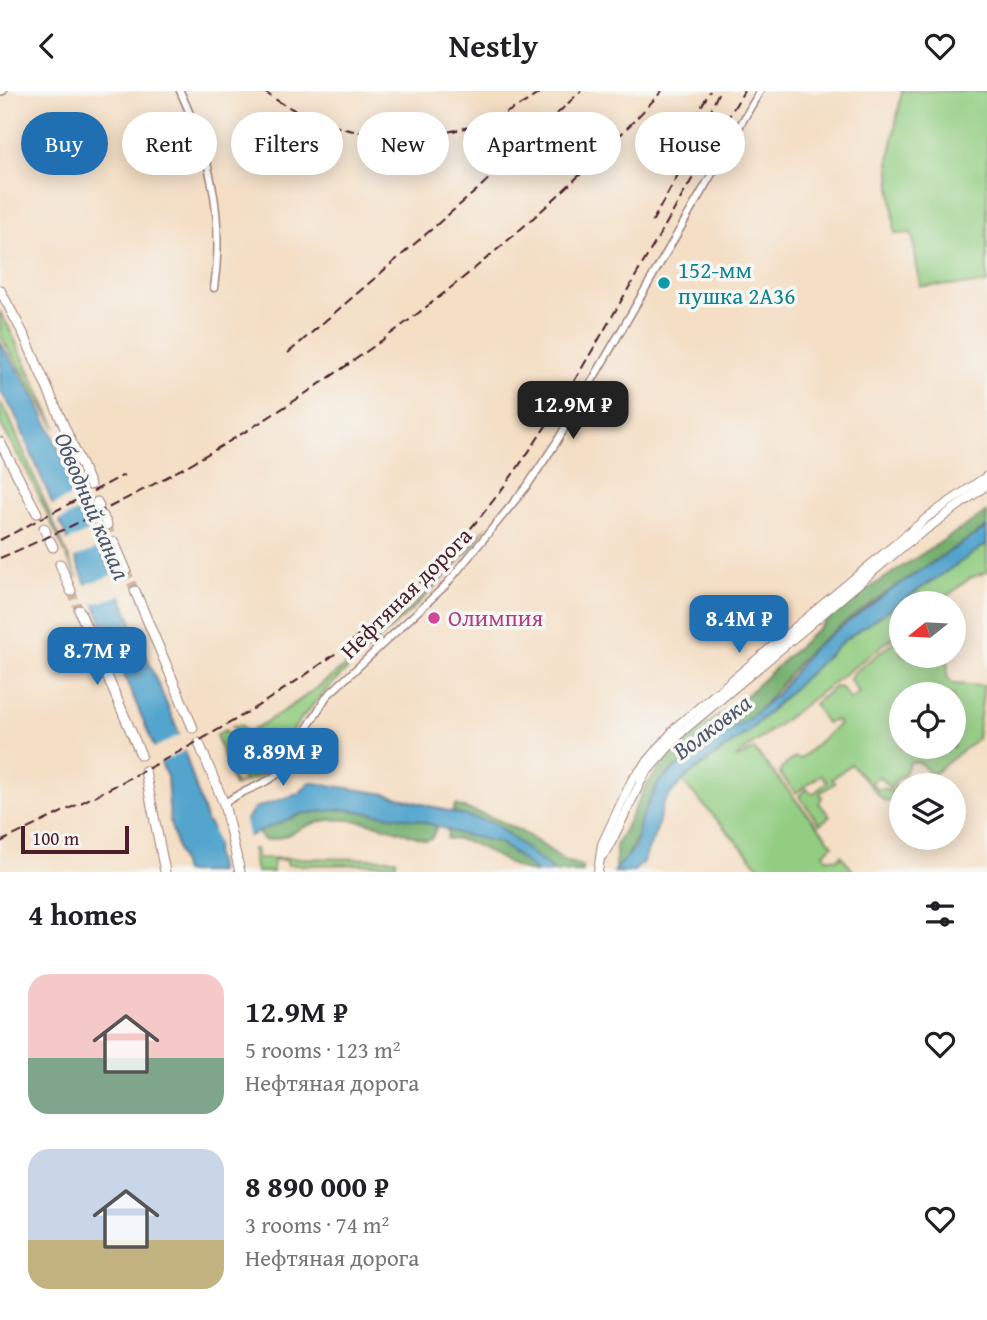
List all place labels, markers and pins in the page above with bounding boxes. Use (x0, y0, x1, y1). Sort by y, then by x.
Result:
place label: 152-мм пушка 2А36 (678, 253, 795, 312)
marker: 152-мм пушка 2А36 (656, 275, 672, 291)
pin: 12.9M ₽ (508, 381, 638, 441)
pin: 8.4M ₽ (682, 595, 796, 655)
place label: Олимпия (448, 601, 543, 634)
marker: Олимпия (426, 610, 442, 626)
pin: 8.7M ₽ (40, 627, 154, 687)
pin: 8.89M ₽ (218, 729, 348, 788)

